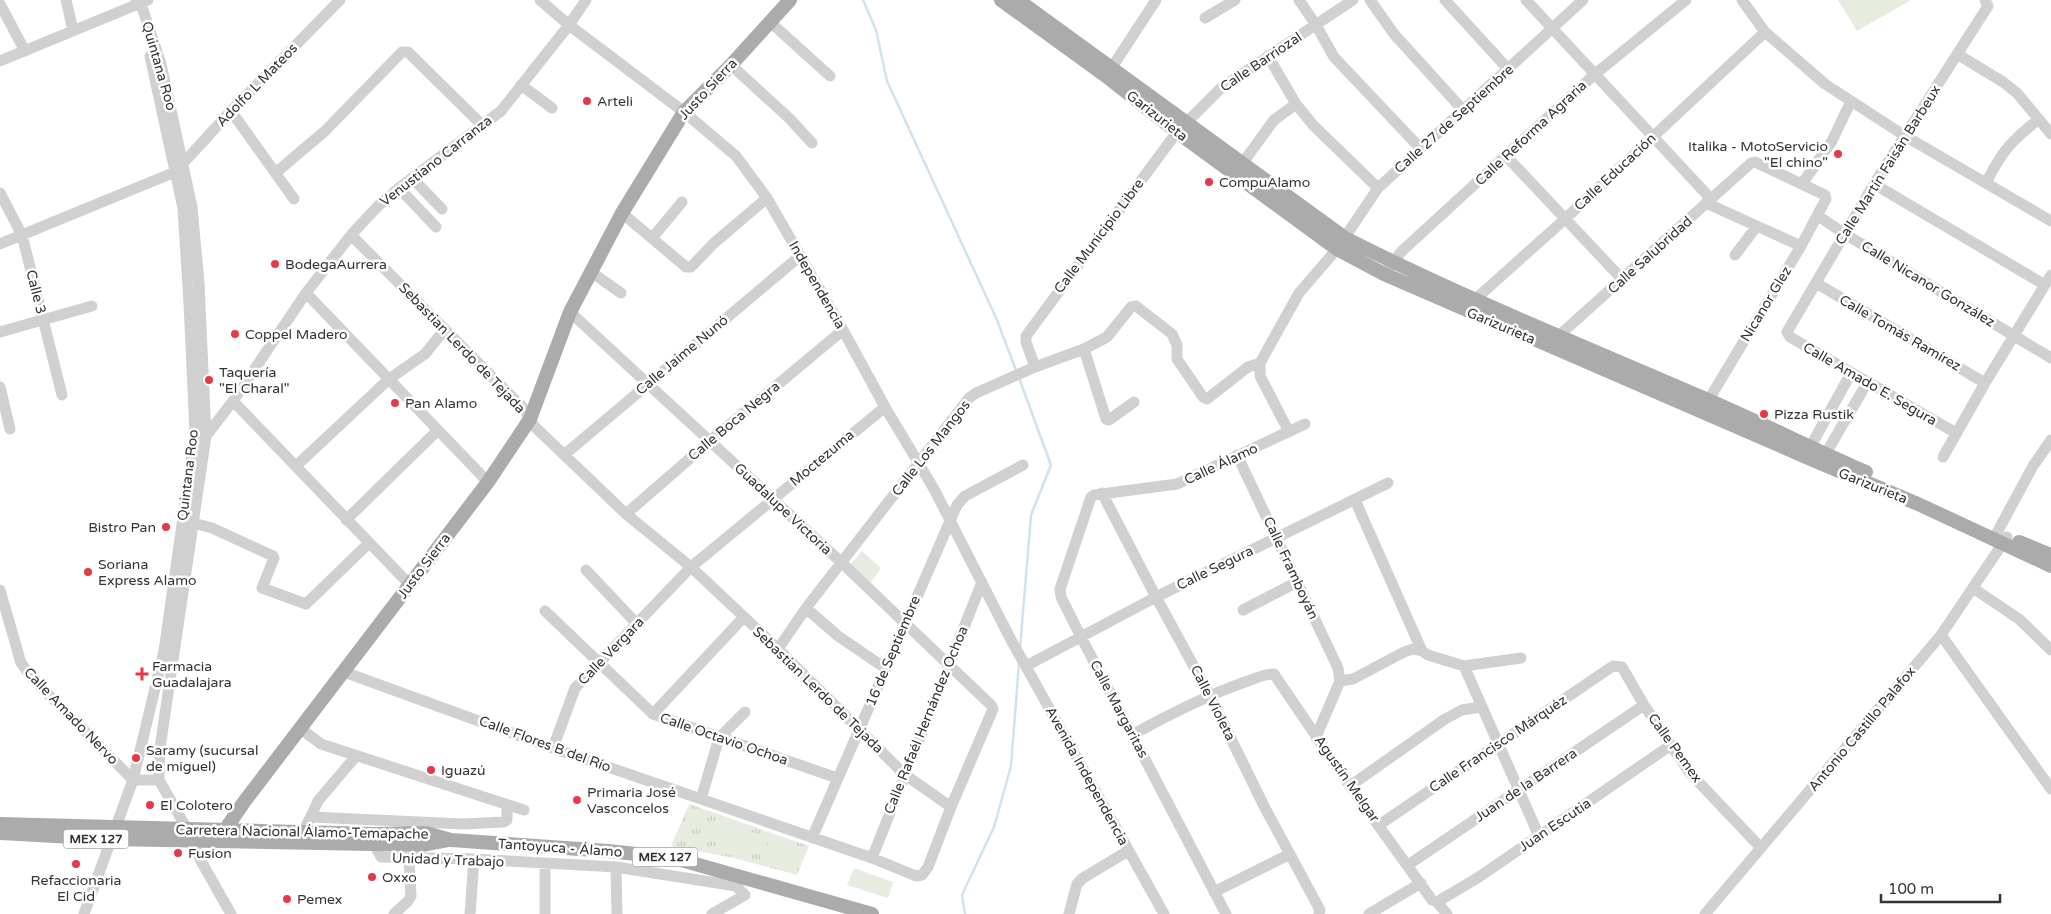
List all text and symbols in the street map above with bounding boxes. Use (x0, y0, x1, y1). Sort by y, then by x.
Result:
street label: Quintana Roo (138, 19, 180, 113)
street label: Calle Barriozal (1217, 28, 1305, 96)
street label: Adolfo L Mateos (213, 40, 301, 130)
street label: Justo Sierra (675, 55, 741, 123)
street label: Calle 27 de Septiembre (1391, 61, 1517, 177)
street label: Calle Reforma Agraria (1472, 77, 1590, 189)
street label: Calle Martín Faisán Barbeux (1832, 82, 1944, 248)
street label: Garizurieta (1123, 87, 1191, 145)
place label: Arteli (597, 93, 633, 110)
marker: Arteli (581, 95, 593, 107)
street label: Venustiano Carranza (377, 112, 495, 210)
street label: Calle Educación (1571, 130, 1659, 214)
place label: Italika - MotoServicio "El chino" (1688, 138, 1828, 171)
marker: Italika - MotoServicio "El chino" (1832, 148, 1844, 160)
place label: CompuAlamo (1219, 174, 1310, 191)
street label: Calle Municipio Libre (1050, 175, 1148, 297)
marker: CompuAlamo (1203, 176, 1215, 188)
street label: Calle Salubridad (1604, 213, 1696, 297)
street label: Calle Nicanor González (1858, 237, 1998, 331)
street label: Independencia (785, 238, 849, 332)
place label: BodegaAurrera (285, 256, 387, 273)
marker: BodegaAurrera (269, 258, 281, 270)
street label: Nicanor Glez (1737, 263, 1795, 345)
street label: Calle 3 (22, 268, 50, 316)
street label: Sebastian Lerdo de Tejada (395, 279, 529, 417)
street label: Calle Tomás Ramírez (1836, 291, 1964, 375)
street label: Garizurieta (1464, 304, 1538, 348)
street label: Calle Jaime Nunó (632, 312, 732, 398)
place label: Coppel Madero (245, 326, 348, 343)
marker: Coppel Madero (229, 328, 241, 340)
street label: Calle Amado E. Segura (1800, 339, 1940, 429)
place label: Taquería "El Charal" (219, 364, 289, 397)
marker: Taquería "El Charal" (203, 374, 215, 386)
street label: Calle Boca Negra (685, 378, 783, 464)
place label: Pan Alamo (405, 395, 477, 412)
street label: Calle Los Mangos (888, 396, 974, 499)
marker: Pan Alamo (389, 397, 401, 409)
place label: Pizza Rustik (1774, 406, 1854, 423)
marker: Pizza Rustik (1758, 408, 1770, 420)
street label: Moctezuma (786, 426, 858, 490)
street label: Quintana Roo (174, 428, 202, 522)
street label: Calle Álamo (1182, 440, 1260, 488)
street label: Guadalupe Victoria (731, 459, 835, 559)
street label: Garizurieta (1836, 464, 1910, 508)
street label: Calle Framboyán (1260, 514, 1322, 622)
place label: Bistro Pan (88, 519, 156, 536)
marker: Bistro Pan (160, 521, 172, 533)
street label: Justo Sierra (394, 530, 454, 602)
street label: Calle Segura (1174, 542, 1256, 594)
place label: Soriana Express Alamo (98, 556, 197, 589)
marker: Soriana Express Alamo (82, 566, 94, 578)
street label: 16 de Septiembre (862, 593, 924, 709)
street label: Calle Vergara (574, 613, 648, 689)
street label: Sebastian Lerdo de Tejada (749, 623, 887, 757)
street label: Calle Rafaél Hernández Ochoa (880, 624, 972, 816)
street label: Calle Margaritas (1086, 657, 1152, 761)
place label: Farmacia Guadalajara (152, 658, 232, 691)
street label: Calle Violeta (1187, 662, 1239, 744)
street label: Antonio Castillo Palafox (1805, 663, 1919, 795)
street label: Calle Amado Nervo (20, 664, 122, 768)
marker: Farmacia Guadalajara (136, 668, 148, 680)
street label: Calle Francisco Márquéz (1426, 692, 1570, 796)
street label: Avenida Independencia (1042, 704, 1132, 848)
street label: Calle Octavio Ochoa (658, 709, 790, 769)
street label: Calle Pemex (1644, 710, 1706, 786)
street label: Calle Flores B del Río (477, 712, 613, 776)
street label: Agustín Melgar (1311, 732, 1384, 826)
place label: Saramy (sucursal de miguel) (146, 742, 258, 775)
street label: Juan de la Barrera (1472, 744, 1580, 826)
marker: Saramy (sucursal de miguel) (130, 752, 142, 764)
place label: Iguazú (441, 762, 486, 779)
marker: Iguazú (425, 764, 437, 776)
place label: Primaria José Vasconcelos (587, 784, 676, 817)
marker: Primaria José Vasconcelos (571, 794, 583, 806)
street label: Juan Escutia (1516, 795, 1594, 855)
place label: El Colotero (160, 797, 233, 814)
marker: El Colotero (144, 799, 156, 811)
street label: Carretera Nacional Álamo-Temapache (175, 821, 429, 843)
road number: MEX 127 (64, 830, 128, 849)
street label: Tantoyuca - Álamo (497, 835, 623, 861)
place label: Fusion (188, 845, 232, 862)
marker: Fusion (172, 847, 184, 859)
road number: MEX 127 (632, 848, 698, 866)
street label: Unidad y Trabajo (392, 850, 504, 870)
marker: Refaccionaria El Cid (70, 858, 82, 870)
place label: Oxxo (382, 869, 417, 886)
marker: Oxxo (366, 871, 378, 883)
place label: Refaccionaria El Cid (31, 872, 121, 905)
scale bar (1881, 872, 2000, 904)
text: 100 m (1888, 880, 1934, 898)
place label: Pemex (297, 891, 342, 908)
marker: Pemex (281, 893, 293, 905)

